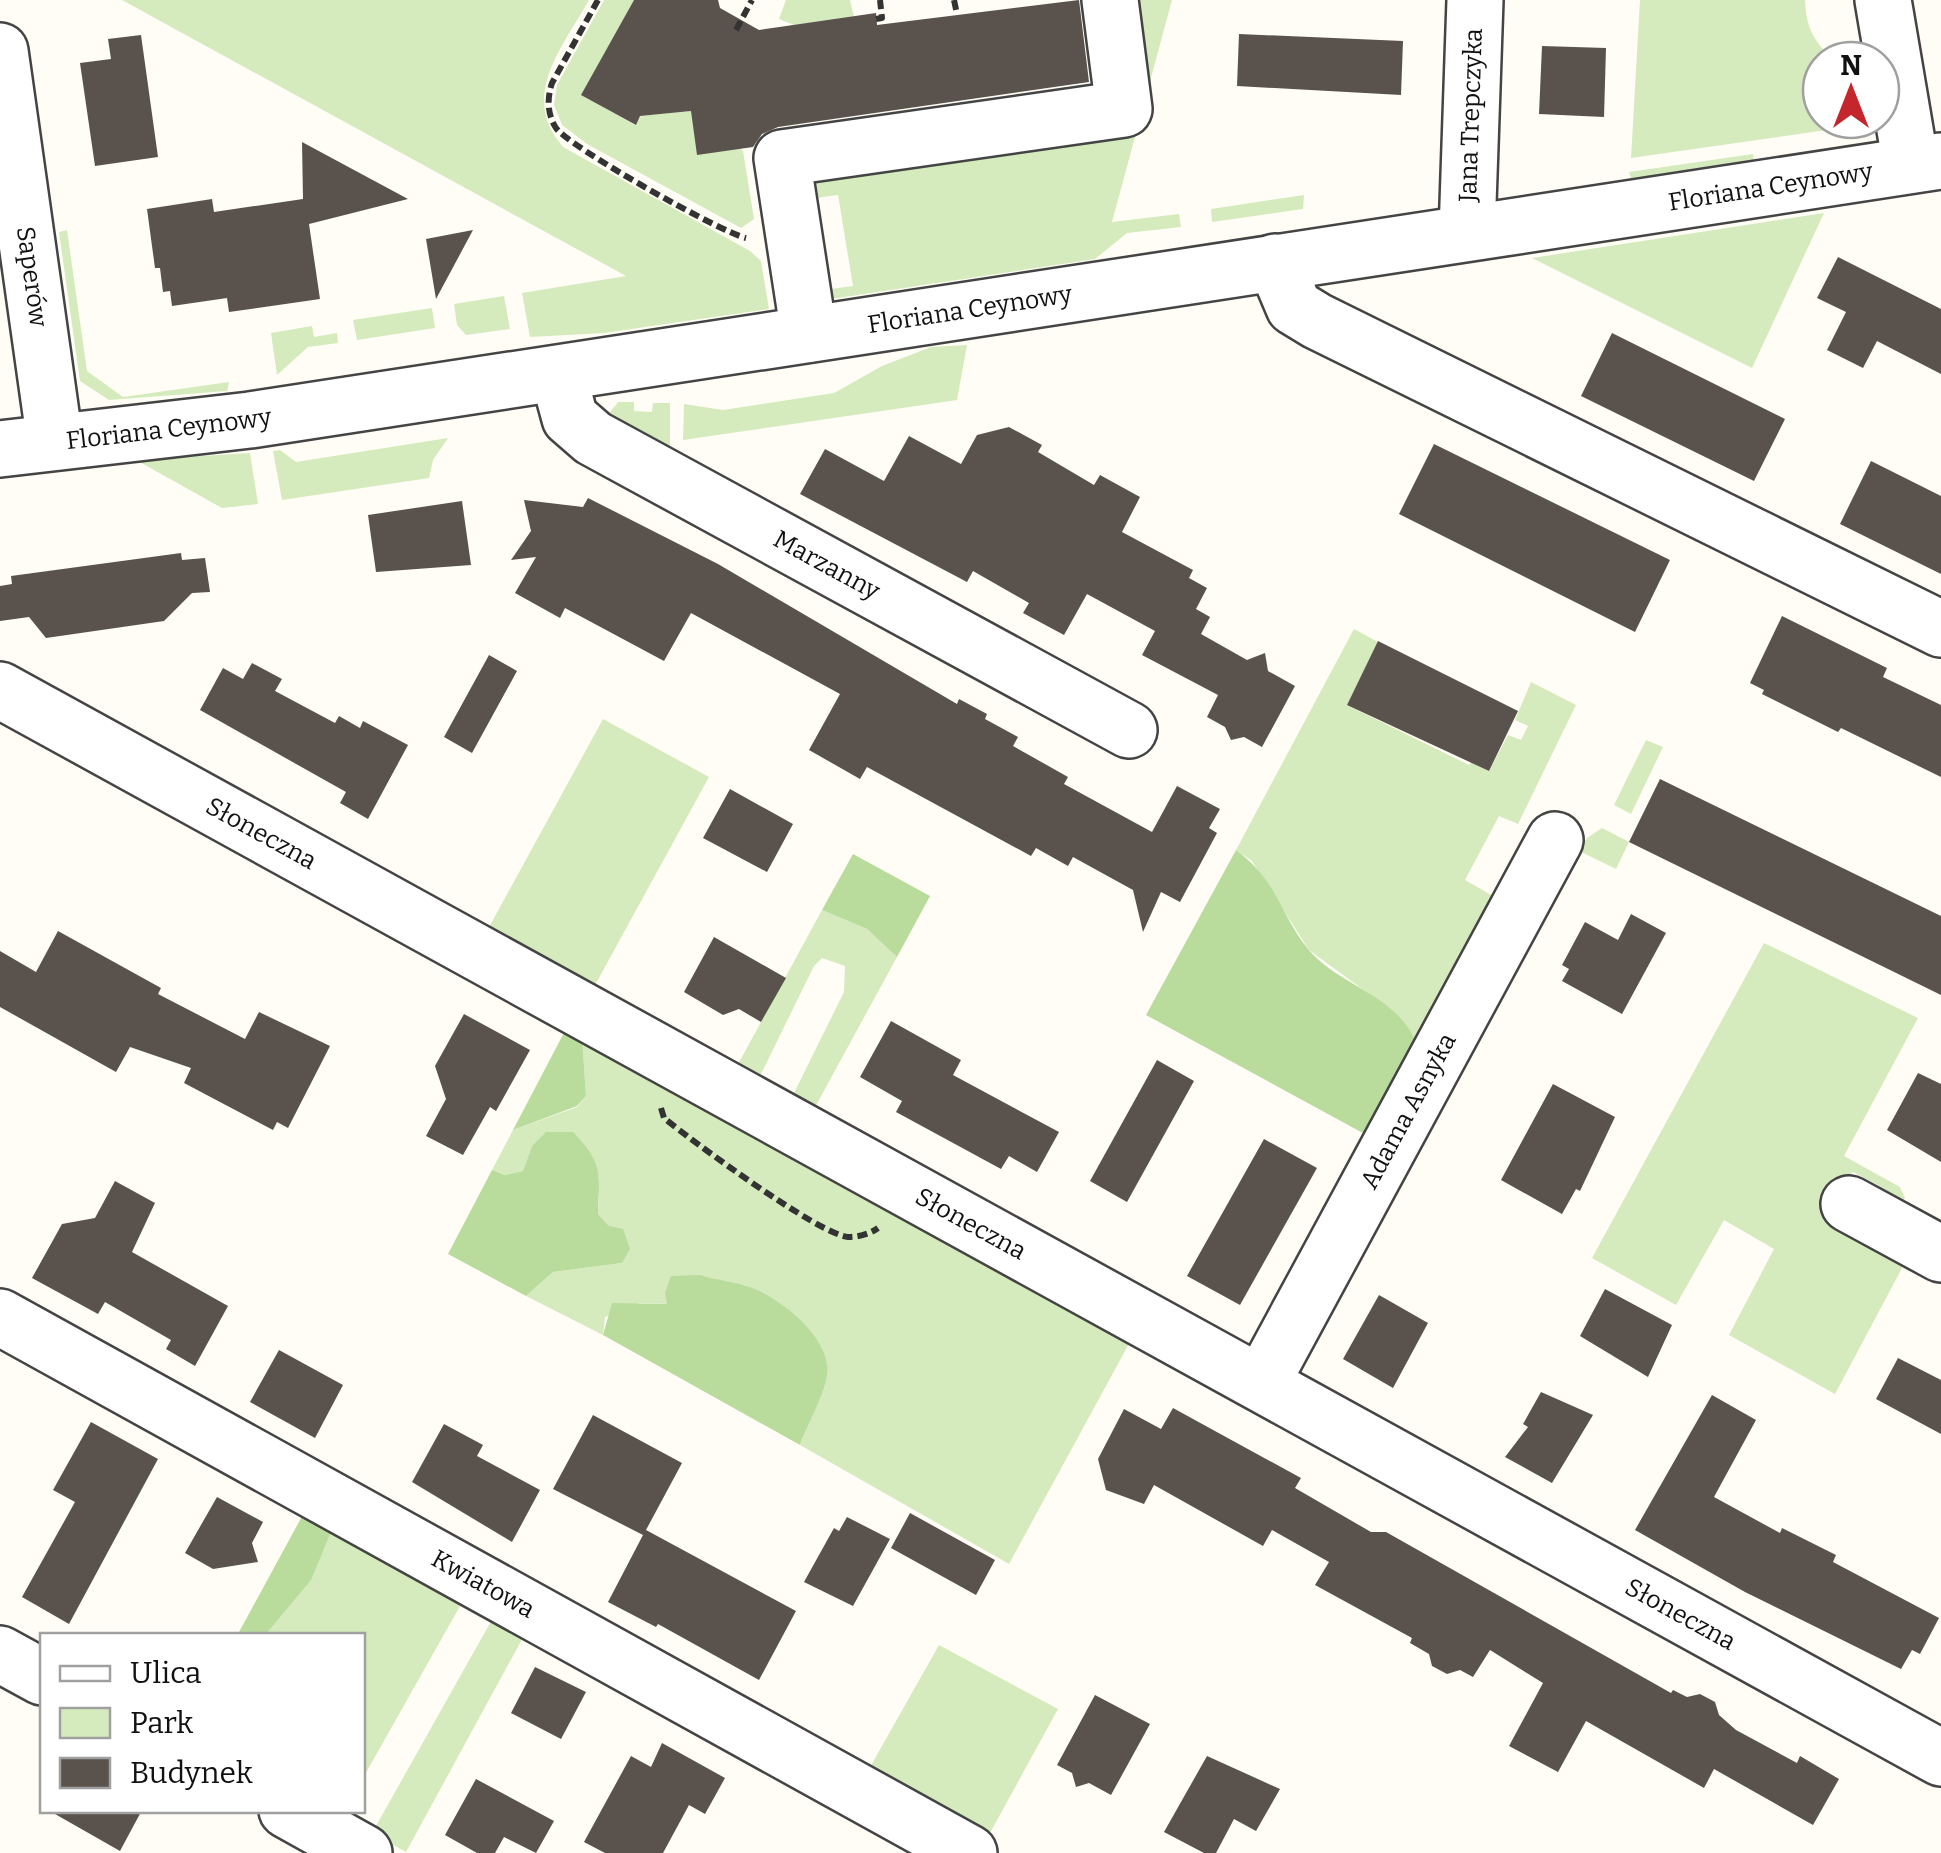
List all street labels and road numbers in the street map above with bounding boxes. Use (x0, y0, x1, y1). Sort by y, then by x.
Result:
street label: Jana Trepczyka (1453, 27, 1489, 203)
street label: Floriana Ceynowy (1666, 157, 1876, 218)
street label: Saperów (10, 225, 54, 330)
street label: Floriana Ceynowy (866, 279, 1075, 340)
street label: Floriana Ceynowy (65, 402, 274, 456)
street label: Marzanny (768, 524, 885, 607)
street label: Słoneczna (201, 791, 322, 876)
street label: Adama Asnyka (1354, 1028, 1463, 1194)
street label: Słoneczna (910, 1182, 1032, 1267)
street label: Kwiatowa (426, 1544, 540, 1625)
street label: Słoneczna (1620, 1572, 1741, 1657)

